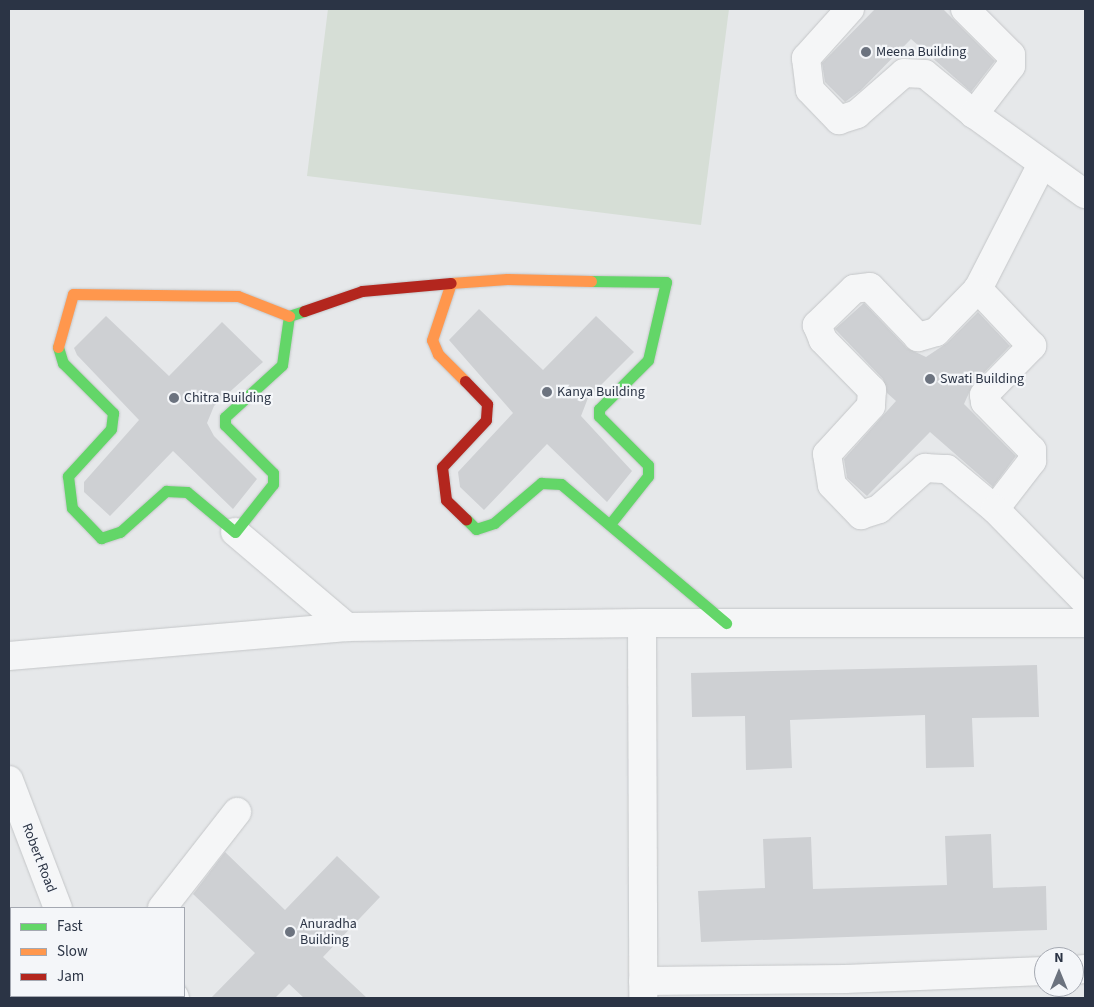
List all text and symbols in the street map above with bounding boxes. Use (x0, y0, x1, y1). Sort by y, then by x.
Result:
place label: Meena Building (876, 44, 966, 60)
marker: Meena Building (860, 46, 872, 58)
place label: Swati Building (940, 371, 1024, 387)
marker: Swati Building (924, 373, 936, 385)
place label: Kanya Building (557, 384, 645, 400)
marker: Kanya Building (541, 386, 553, 398)
place label: Chitra Building (184, 390, 271, 406)
marker: Chitra Building (168, 392, 180, 404)
street label: Robert Road (18, 821, 60, 895)
legend (10, 907, 185, 997)
text: Fast (57, 916, 83, 937)
place label: Anuradha Building (300, 916, 357, 949)
marker: Anuradha Building (284, 926, 296, 938)
text: Slow (57, 941, 88, 962)
north arrow (1034, 947, 1084, 997)
text: N (1054, 948, 1064, 968)
text: Jam (57, 966, 84, 987)

